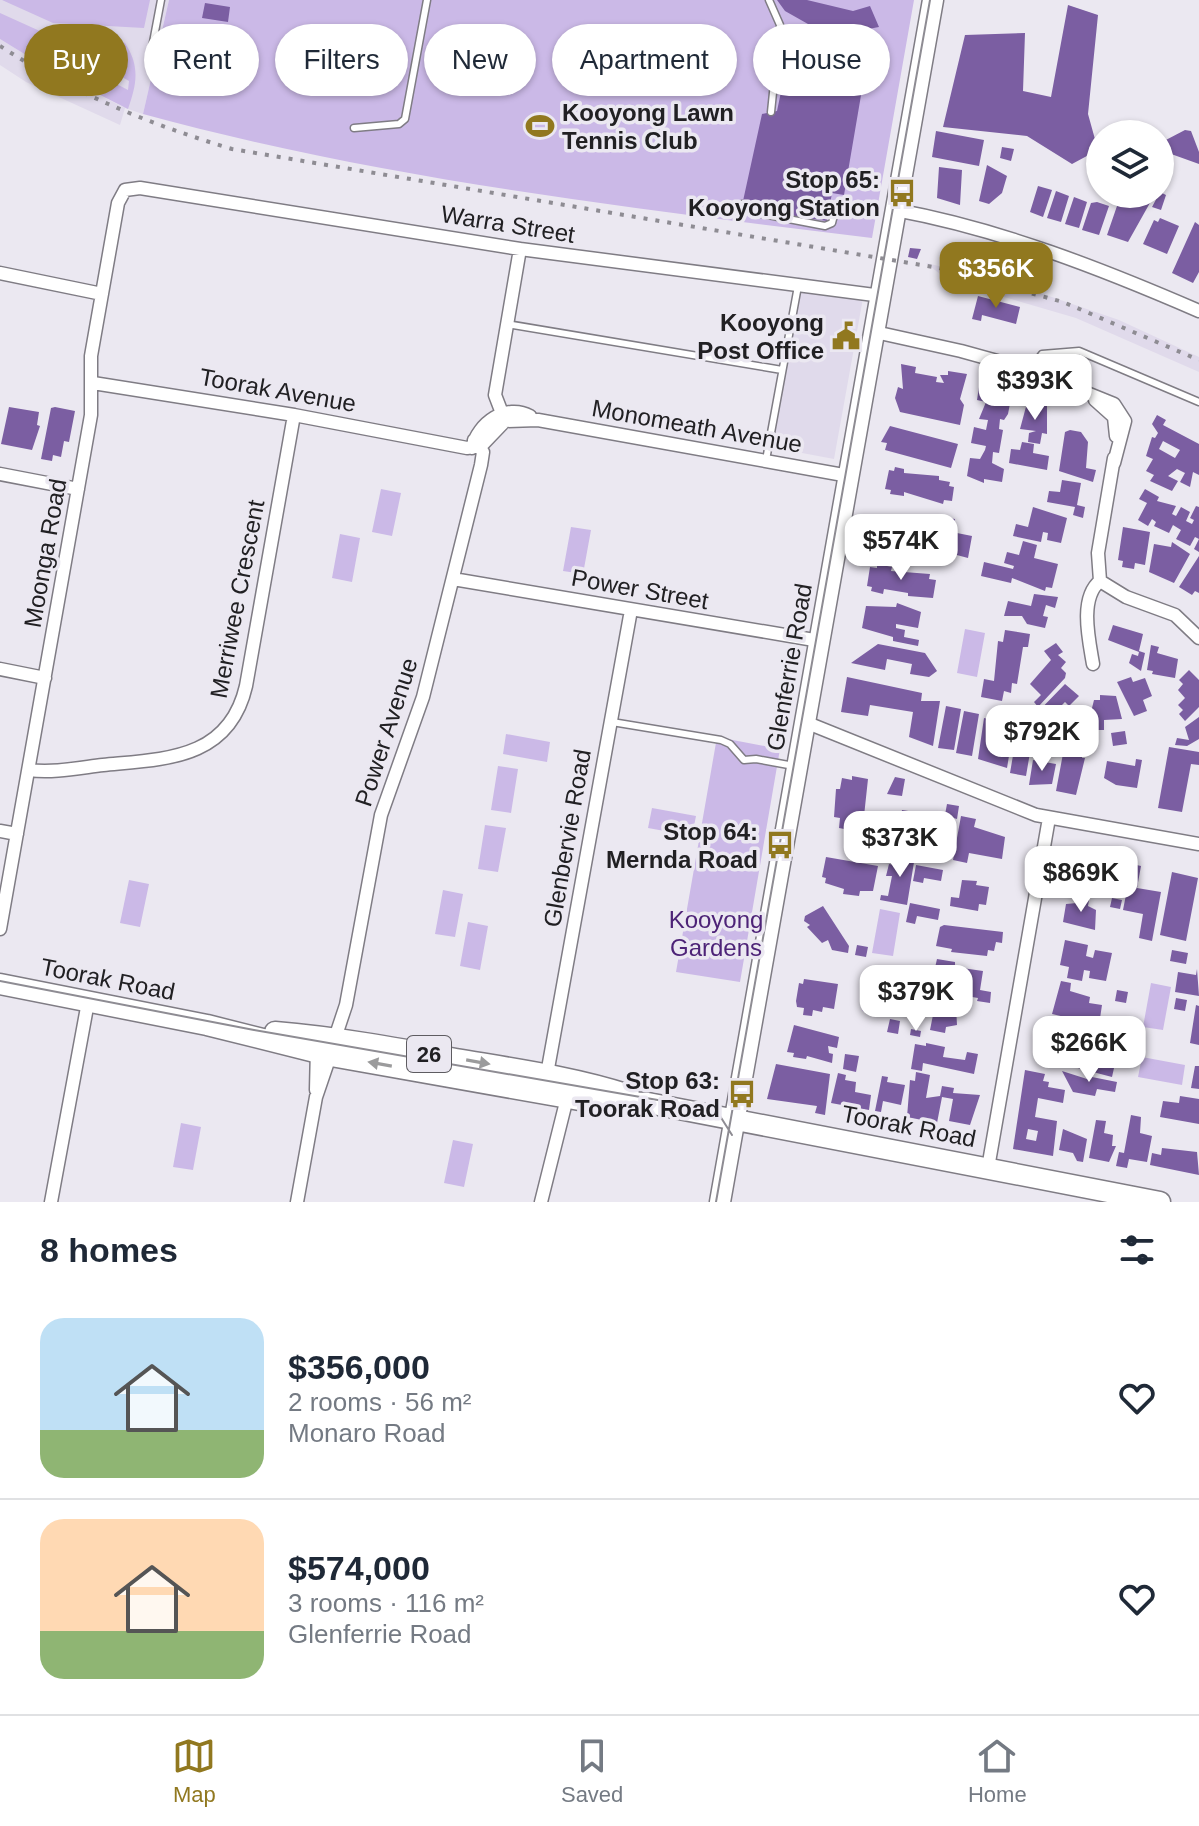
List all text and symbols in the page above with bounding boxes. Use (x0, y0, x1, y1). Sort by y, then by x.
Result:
chip: Buy (24, 24, 128, 96)
chip: Rent (144, 24, 259, 96)
chip: Filters (275, 24, 408, 96)
chip: New (424, 24, 536, 96)
chip: Apartment (552, 24, 737, 96)
chip: House (753, 24, 890, 96)
place label: Kooyong Lawn Tennis Club (562, 99, 734, 154)
sports icon: Kooyong Lawn Tennis Club (525, 111, 555, 141)
map controls (1086, 120, 1174, 208)
button: layers (1086, 120, 1174, 208)
place label: Stop 65: Kooyong Station (688, 166, 880, 221)
bus stop icon: Stop 65: Kooyong Station (887, 178, 917, 208)
street label: Warra Street (439, 200, 577, 248)
pin: $356K (940, 242, 1052, 310)
text: $356K (958, 253, 1034, 283)
place label: Kooyong Post Office (697, 309, 824, 364)
public building icon: Kooyong Post Office (831, 321, 861, 351)
pin: $393K (979, 354, 1091, 422)
street label: Toorak Avenue (198, 363, 358, 417)
text: $393K (997, 365, 1073, 395)
street label: Monomeath Avenue (590, 394, 804, 458)
street label: Moonga Road (19, 476, 71, 630)
street label: Merriwee Crescent (205, 497, 270, 700)
pin: $574K (845, 514, 957, 582)
text: $574K (863, 525, 939, 555)
street label: Power Street (569, 564, 711, 614)
street label: Glenferrie Road (761, 581, 817, 753)
street label: Power Avenue (349, 654, 423, 810)
pin: $792K (986, 705, 1098, 773)
text: $792K (1004, 716, 1080, 746)
street label: Glenbervie Road (538, 747, 596, 929)
pin: $373K (844, 811, 956, 879)
place label: Stop 64: Mernda Road (606, 818, 758, 873)
text: $373K (862, 822, 938, 852)
bus stop icon: Stop 64: Mernda Road (765, 830, 795, 860)
pin: $869K (1025, 846, 1137, 914)
text: $869K (1043, 857, 1119, 887)
park label: Kooyong Gardens (669, 906, 763, 961)
street label: Toorak Road (39, 953, 177, 1005)
pin: $379K (860, 965, 972, 1033)
text: $379K (878, 976, 954, 1006)
pin: $266K (1033, 1016, 1145, 1084)
text: $266K (1051, 1027, 1127, 1057)
road number: 26 (407, 1036, 451, 1072)
one-way arrow (466, 1057, 491, 1069)
one-way arrow (367, 1058, 392, 1070)
place label: Stop 63: Toorak Road (575, 1067, 720, 1122)
bus stop icon: Stop 63: Toorak Road (727, 1079, 757, 1109)
street label: Toorak Road (840, 1100, 978, 1152)
icon: filters (1115, 1228, 1159, 1272)
text: 8 homes (40, 1231, 178, 1269)
text: $356,000 (288, 1348, 430, 1386)
icon: home (104, 1350, 200, 1446)
icon: heart (1115, 1376, 1159, 1420)
text: 2 rooms · 56 m² (288, 1387, 472, 1417)
text: Monaro Road (288, 1418, 446, 1448)
text: $574,000 (288, 1549, 430, 1587)
icon: home (104, 1551, 200, 1647)
icon: heart (1115, 1577, 1159, 1621)
text: 3 rooms · 116 m² (288, 1588, 484, 1618)
text: Glenferrie Road (288, 1619, 472, 1649)
tab: Map (172, 1734, 216, 1808)
tab: Saved (561, 1734, 623, 1808)
tab: Home (968, 1734, 1027, 1808)

